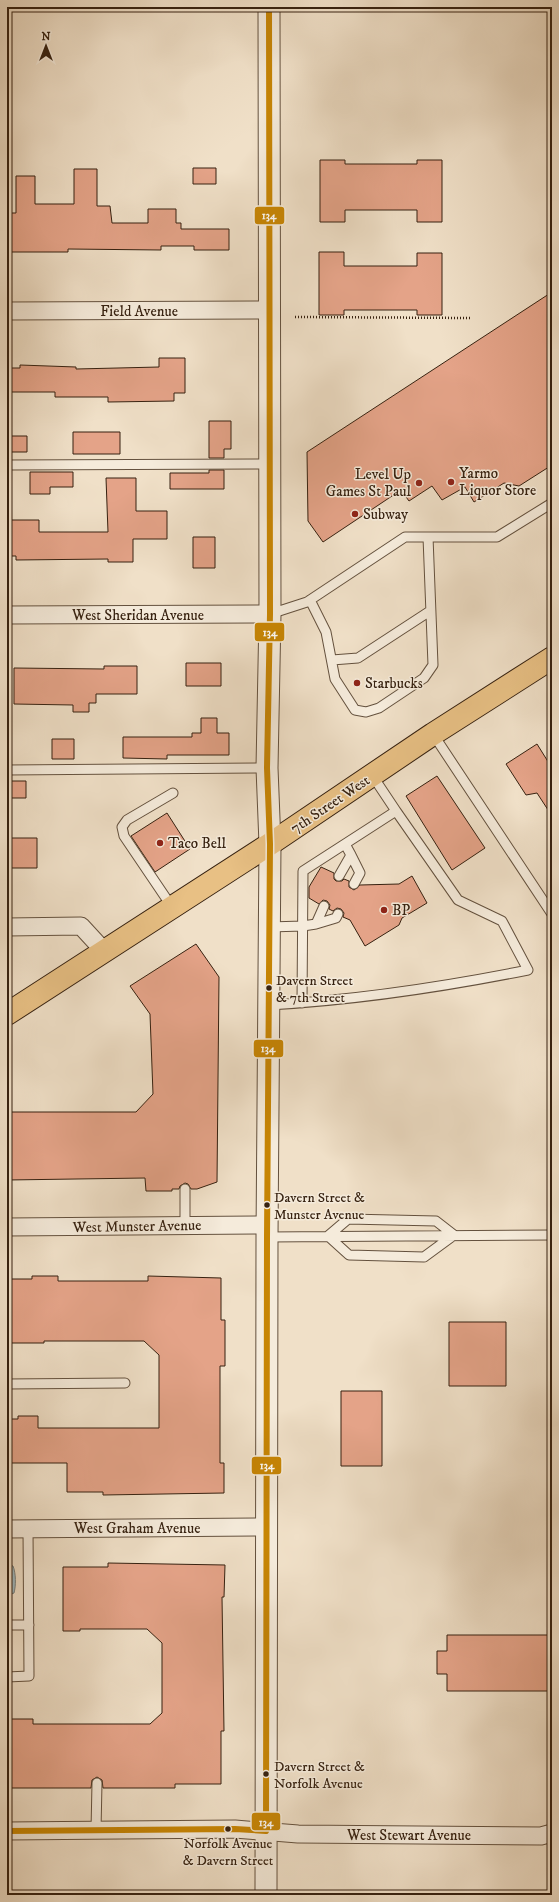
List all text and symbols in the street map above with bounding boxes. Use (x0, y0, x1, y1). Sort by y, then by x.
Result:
north arrow (26, 26, 66, 66)
text: N (41, 30, 51, 44)
line badge: 134 (254, 206, 285, 225)
text: 134 (262, 209, 277, 223)
street label: Field Avenue (100, 302, 178, 321)
place label: Yarmo Liquor Store (459, 464, 536, 500)
place label: Level Up Games St Paul (326, 465, 411, 501)
marker: Yarmo Liquor Store (446, 477, 456, 487)
marker: Level Up Games St Paul (414, 478, 424, 488)
place label: Subway (363, 505, 409, 524)
marker: Subway (350, 509, 360, 519)
street label: West Sheridan Avenue (71, 606, 204, 625)
line badge: 134 (254, 622, 285, 642)
text: 134 (263, 626, 278, 640)
place label: Starbucks (365, 674, 423, 693)
marker: Starbucks (352, 678, 362, 688)
street label: 7th Street West (287, 771, 374, 838)
place label: Taco Bell (168, 834, 227, 853)
marker: Taco Bell (155, 838, 165, 848)
place label: BP (392, 901, 410, 920)
marker: BP (379, 905, 389, 915)
place label: Davern Street & 7th Street (276, 972, 353, 1007)
marker: Davern Street & 7th Street (264, 983, 274, 993)
line badge: 134 (253, 1039, 284, 1058)
text: 134 (261, 1042, 276, 1056)
place label: Davern Street & Munster Avenue (274, 1189, 365, 1224)
marker: Davern Street & Munster Avenue (262, 1200, 272, 1210)
street label: West Munster Avenue (71, 1216, 202, 1237)
line badge: 134 (251, 1456, 282, 1475)
text: 134 (260, 1459, 275, 1473)
street label: West Graham Avenue (73, 1519, 200, 1538)
place label: Davern Street & Norfolk Avenue (274, 1758, 365, 1793)
marker: Davern Street & Norfolk Avenue (261, 1769, 271, 1779)
line badge: 134 (251, 1812, 281, 1831)
text: 134 (259, 1816, 274, 1830)
marker: Norfolk Avenue & Davern Street (223, 1824, 233, 1834)
street label: West Stewart Avenue (346, 1826, 471, 1845)
place label: Norfolk Avenue & Davern Street (183, 1835, 274, 1870)

